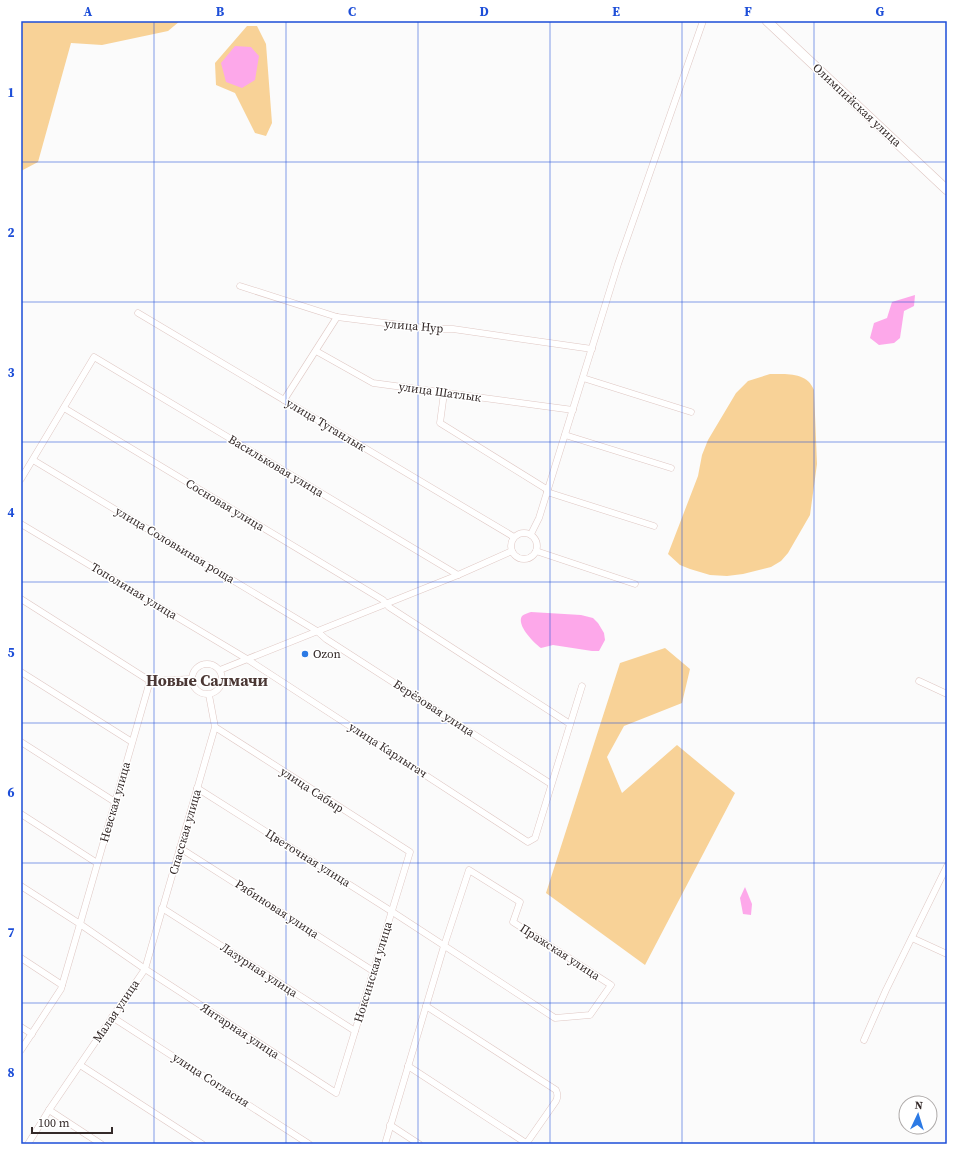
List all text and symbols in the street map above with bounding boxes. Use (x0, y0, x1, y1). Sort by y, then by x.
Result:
text: A (84, 3, 93, 20)
text: B (216, 3, 225, 20)
text: C (348, 3, 356, 20)
text: D (479, 3, 489, 20)
text: E (612, 3, 620, 20)
text: F (744, 3, 752, 20)
text: G (876, 3, 885, 20)
street label: Олимпийская улица (809, 60, 906, 151)
text: 1 (7, 84, 15, 101)
text: 2 (7, 224, 15, 241)
street label: улица Нур (384, 315, 444, 337)
text: 3 (7, 364, 15, 381)
street label: улица Шатлык (398, 378, 483, 406)
street label: улица Туганлык (283, 395, 369, 455)
street label: Васильковая улица (225, 431, 327, 501)
street label: Сосновая улица (183, 475, 268, 535)
street label: улица Соловьиная роща (112, 503, 238, 588)
text: 4 (7, 504, 15, 521)
street label: Тополиная улица (88, 559, 181, 624)
text: 5 (7, 644, 15, 661)
place label: Ozon (313, 646, 341, 662)
marker: Ozon (300, 649, 310, 659)
district label: Новые Салмачи (146, 669, 269, 691)
street label: Берёзовая улица (390, 676, 478, 741)
street label: улица Карлыгач (346, 719, 431, 782)
street label: Невская улица (96, 759, 134, 844)
street label: улица Сабыр (277, 764, 347, 816)
text: 6 (7, 784, 15, 801)
street label: Спасская улица (165, 786, 205, 877)
street label: Цветочная улица (262, 825, 354, 891)
street label: Рябиновая улица (232, 876, 323, 943)
street label: Ноксинская улица (350, 919, 396, 1024)
street label: Пражская улица (517, 920, 604, 984)
text: 7 (7, 924, 15, 941)
street label: Лазурная улица (217, 939, 301, 1001)
street label: Малая улица (89, 976, 143, 1046)
street label: Янтарная улица (197, 999, 283, 1063)
street label: улица Согласия (169, 1049, 253, 1111)
text: 8 (7, 1064, 15, 1081)
north arrow (898, 1095, 938, 1135)
text: N (914, 1098, 923, 1113)
scale bar (32, 1109, 112, 1135)
text: 100 m (38, 1115, 70, 1131)

